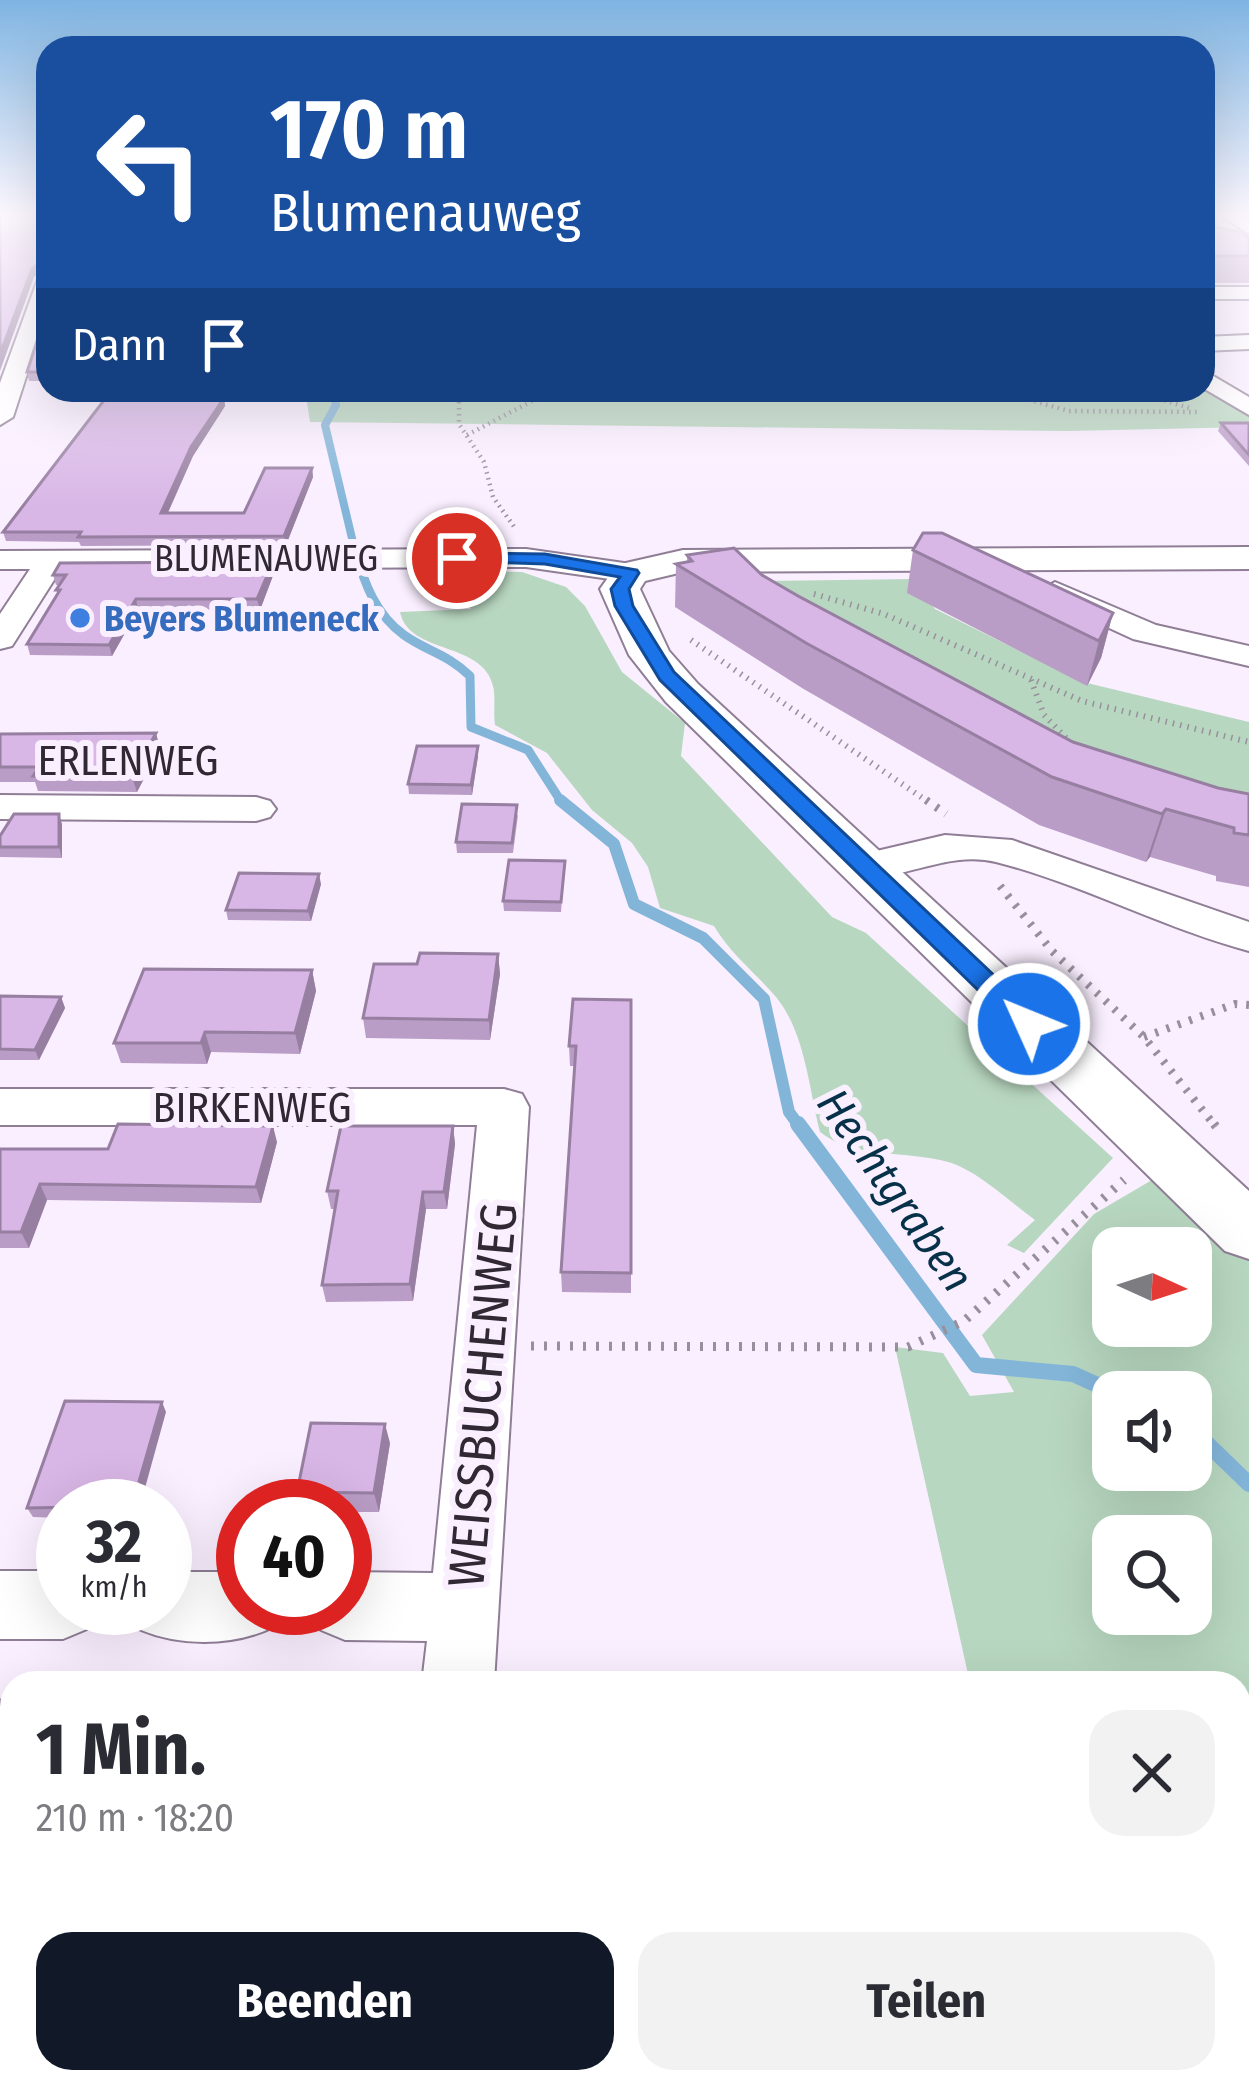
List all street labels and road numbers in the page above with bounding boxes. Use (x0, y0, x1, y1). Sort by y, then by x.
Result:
street label: BLUMENAUWEG (154, 537, 378, 581)
street label: ERLENWEG (37, 736, 219, 786)
street label: BIRKENWEG (153, 1083, 352, 1133)
street label: WEISSBUCHENWEG (435, 1200, 531, 1590)

